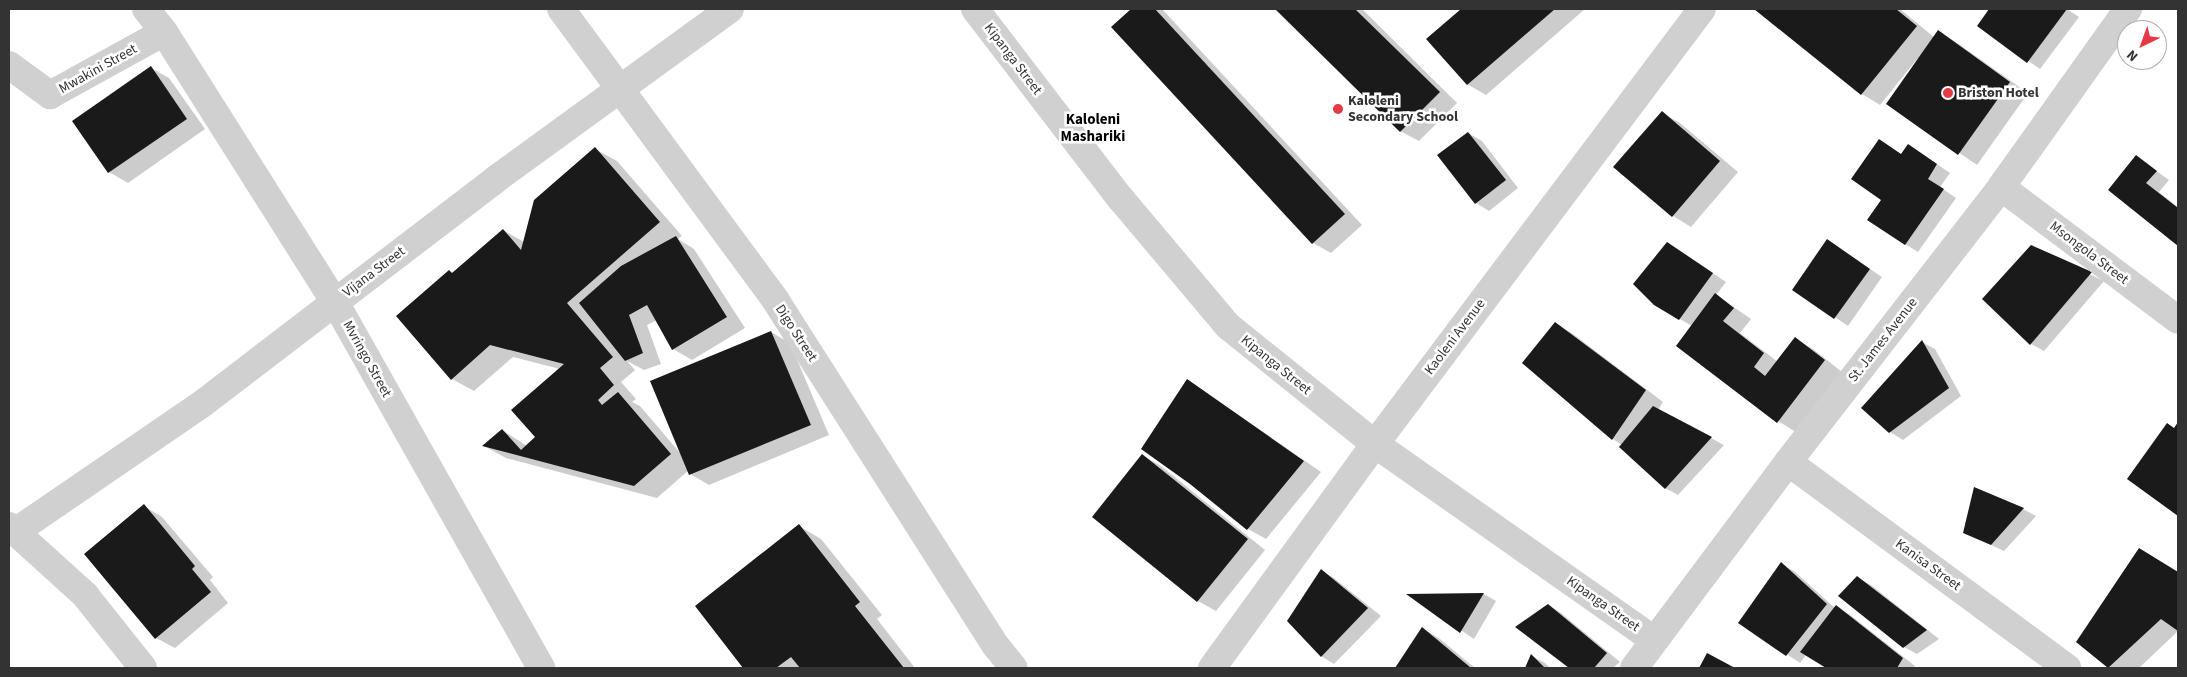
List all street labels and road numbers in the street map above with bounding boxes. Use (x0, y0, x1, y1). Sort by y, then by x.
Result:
street label: Kipanga Street (981, 20, 1045, 98)
street label: Mwakini Street (56, 41, 140, 97)
street label: Msongola Street (2046, 218, 2132, 288)
street label: Vijana Street (339, 243, 409, 301)
street label: St. James Avenue (1845, 294, 1921, 386)
street label: Kaoleni Avenue (1421, 296, 1489, 378)
street label: Digo Street (771, 301, 821, 365)
street label: Mvringo Street (339, 318, 395, 400)
street label: Kipanga Street (1237, 332, 1315, 398)
street label: Kanisa Street (1892, 536, 1964, 594)
street label: Kipanga Street (1563, 573, 1643, 635)

